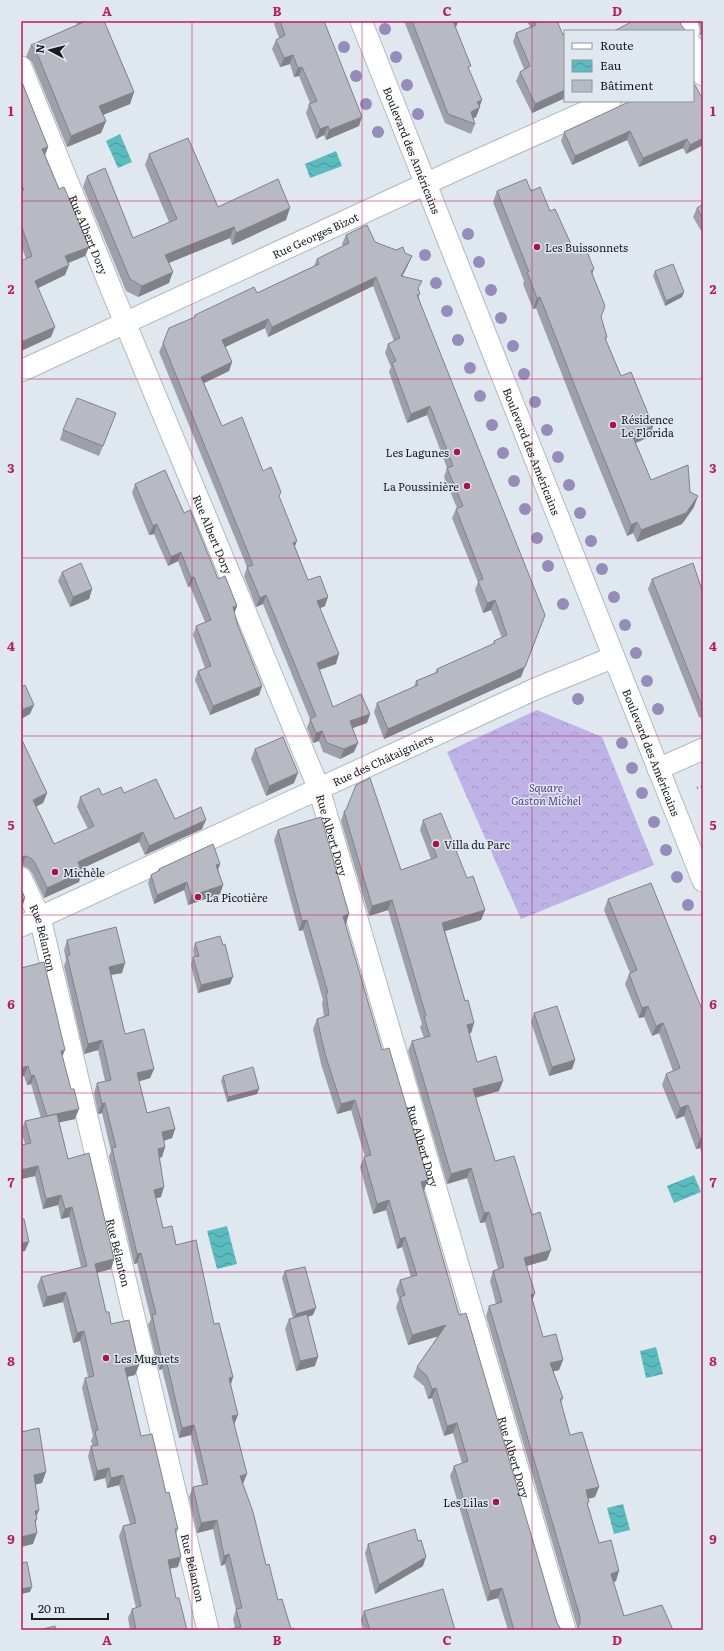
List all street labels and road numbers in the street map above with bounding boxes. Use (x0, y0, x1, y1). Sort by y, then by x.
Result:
street label: Boulevard des Américains (380, 84, 445, 216)
street label: Rue Albert Dory (66, 192, 113, 278)
street label: Rue Georges Bizot (269, 208, 361, 262)
street label: Boulevard des Américains (500, 385, 565, 517)
street label: Rue Albert Dory (189, 492, 237, 577)
street label: Boulevard des Américains (619, 686, 684, 818)
street label: Rue des Châtaigniers (330, 729, 435, 789)
street label: Rue Albert Dory (313, 792, 352, 878)
street label: Rue Bélanton (26, 901, 60, 973)
street label: Rue Albert Dory (404, 1103, 443, 1189)
street label: Rue Bélanton (103, 1217, 135, 1288)
street label: Rue Albert Dory (495, 1414, 534, 1500)
street label: Rue Bélanton (178, 1532, 209, 1604)

